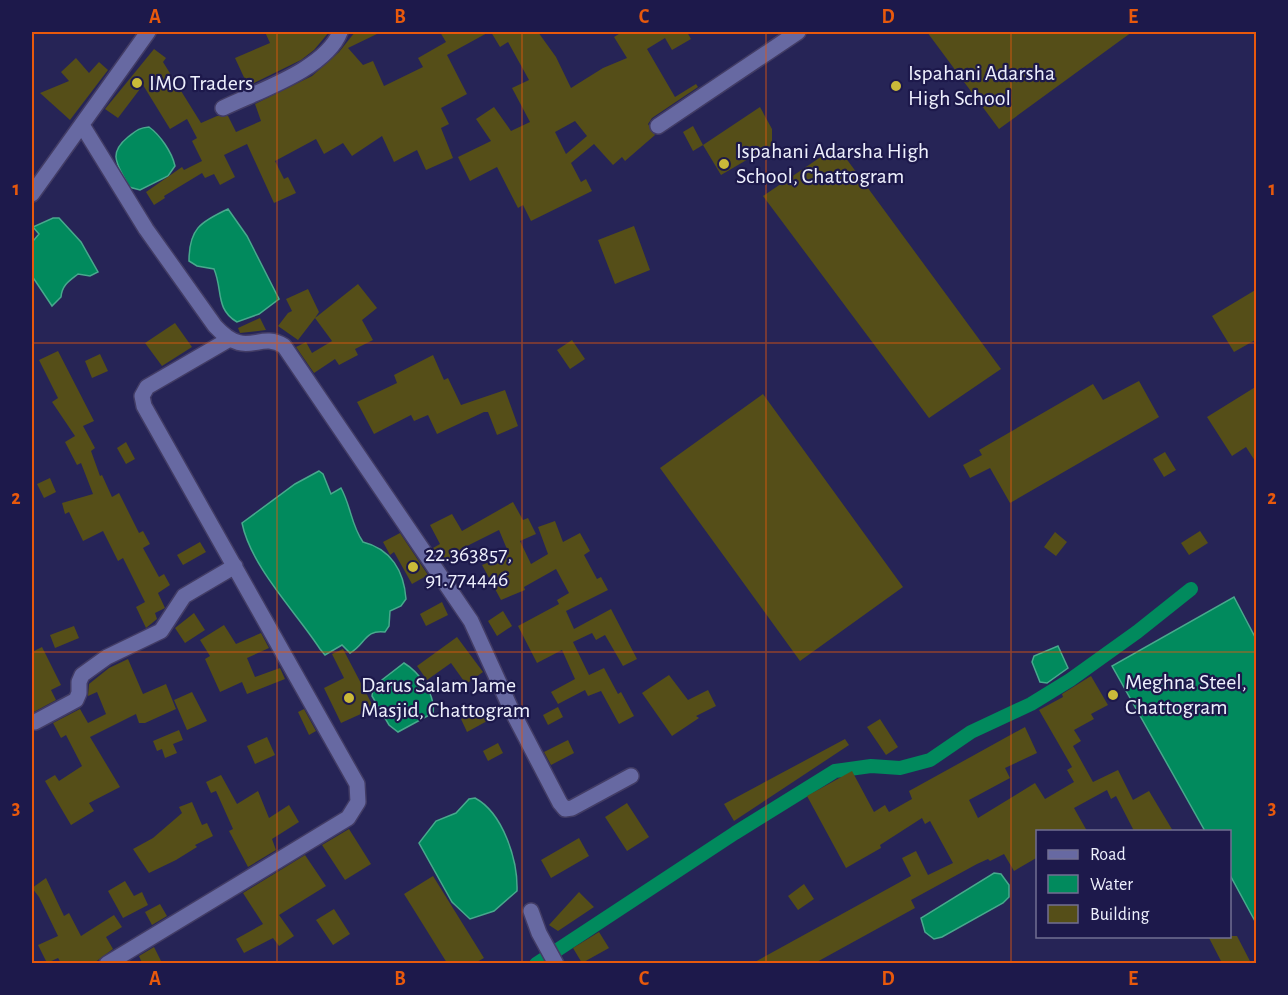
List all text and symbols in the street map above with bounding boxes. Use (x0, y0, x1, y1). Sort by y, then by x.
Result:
text: A (149, 7, 161, 27)
text: B (394, 7, 406, 27)
text: C (639, 7, 650, 27)
text: D (881, 7, 895, 27)
text: E (1128, 7, 1138, 27)
place label: Ispahani Adarsha High School (908, 62, 1055, 109)
place label: IMO Traders (149, 72, 253, 94)
marker: IMO Traders (130, 76, 144, 90)
marker: Ispahani Adarsha High School (889, 79, 903, 93)
place label: Ispahani Adarsha High School, Chattogram (736, 140, 929, 187)
marker: Ispahani Adarsha High School, Chattogram (717, 157, 731, 171)
text: 1 (12, 179, 20, 199)
text: 1 (1268, 179, 1276, 199)
text: 2 (11, 488, 21, 508)
text: 2 (1267, 488, 1277, 508)
place label: 22.363857, 91.774446 (425, 543, 512, 590)
marker: 22.363857, 91.774446 (406, 560, 420, 574)
place label: Meghna Steel, Chattogram (1125, 671, 1247, 718)
place label: Darus Salam Jame Masjid, Chattogram (361, 674, 530, 721)
marker: Meghna Steel, Chattogram (1106, 688, 1120, 702)
marker: Darus Salam Jame Masjid, Chattogram (342, 691, 356, 705)
text: 3 (12, 798, 20, 818)
text: 3 (1268, 798, 1276, 818)
legend (1036, 830, 1231, 938)
text: Road (1090, 846, 1126, 864)
text: Water (1090, 876, 1133, 894)
text: Building (1090, 906, 1150, 924)
text: A (149, 969, 161, 989)
text: B (394, 969, 406, 989)
text: C (639, 969, 650, 989)
text: D (881, 969, 895, 989)
text: E (1128, 969, 1138, 989)

